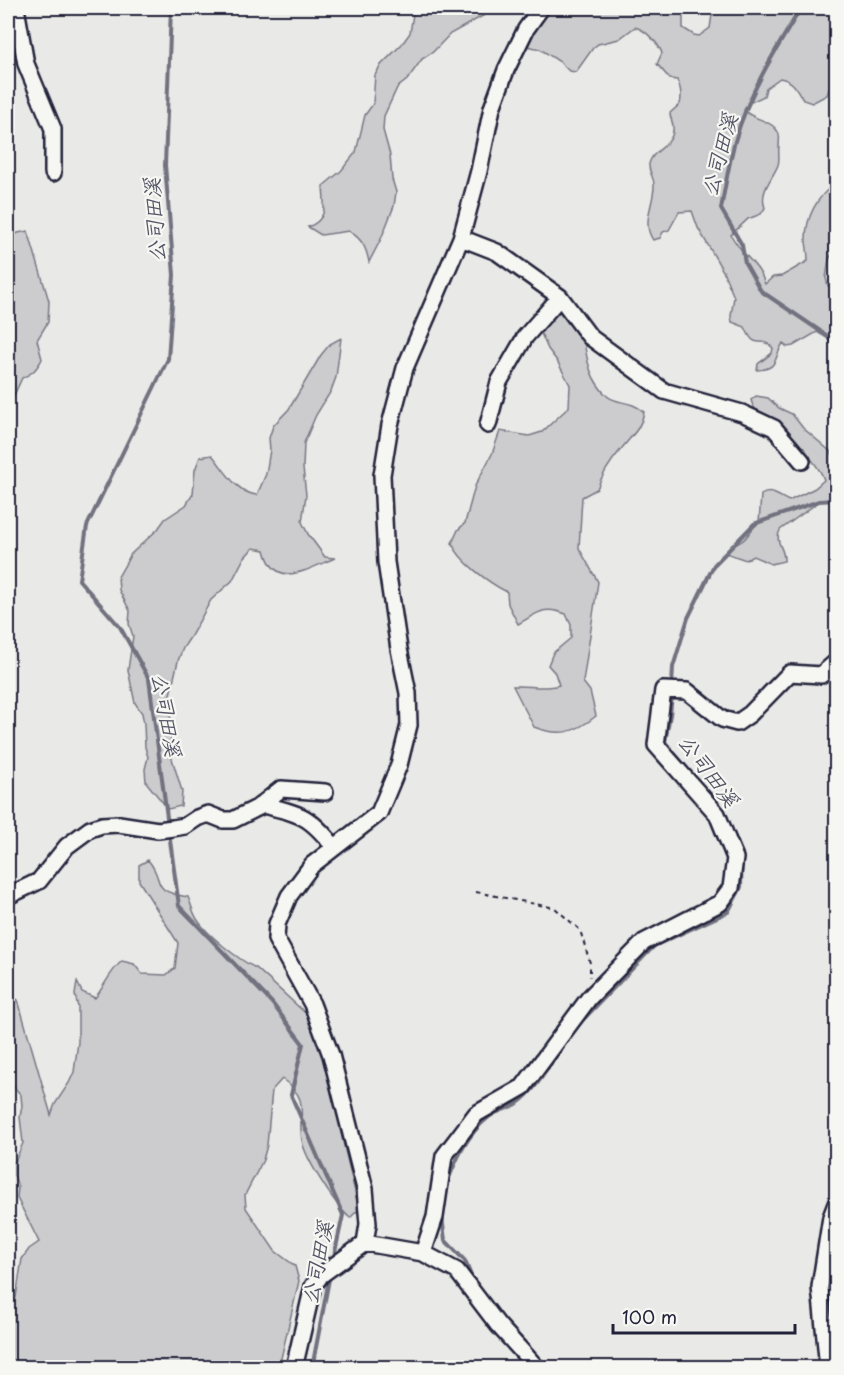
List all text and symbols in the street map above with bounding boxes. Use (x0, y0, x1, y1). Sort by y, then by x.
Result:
water label: 公司田溪 (692, 109, 745, 199)
water label: 公司田溪 (134, 176, 172, 263)
water label: 公司田溪 (145, 671, 191, 760)
water label: 公司田溪 (672, 727, 748, 814)
water label: 公司田溪 (292, 1217, 340, 1307)
scale bar (613, 1297, 794, 1335)
text: 100 m (622, 1303, 677, 1330)

